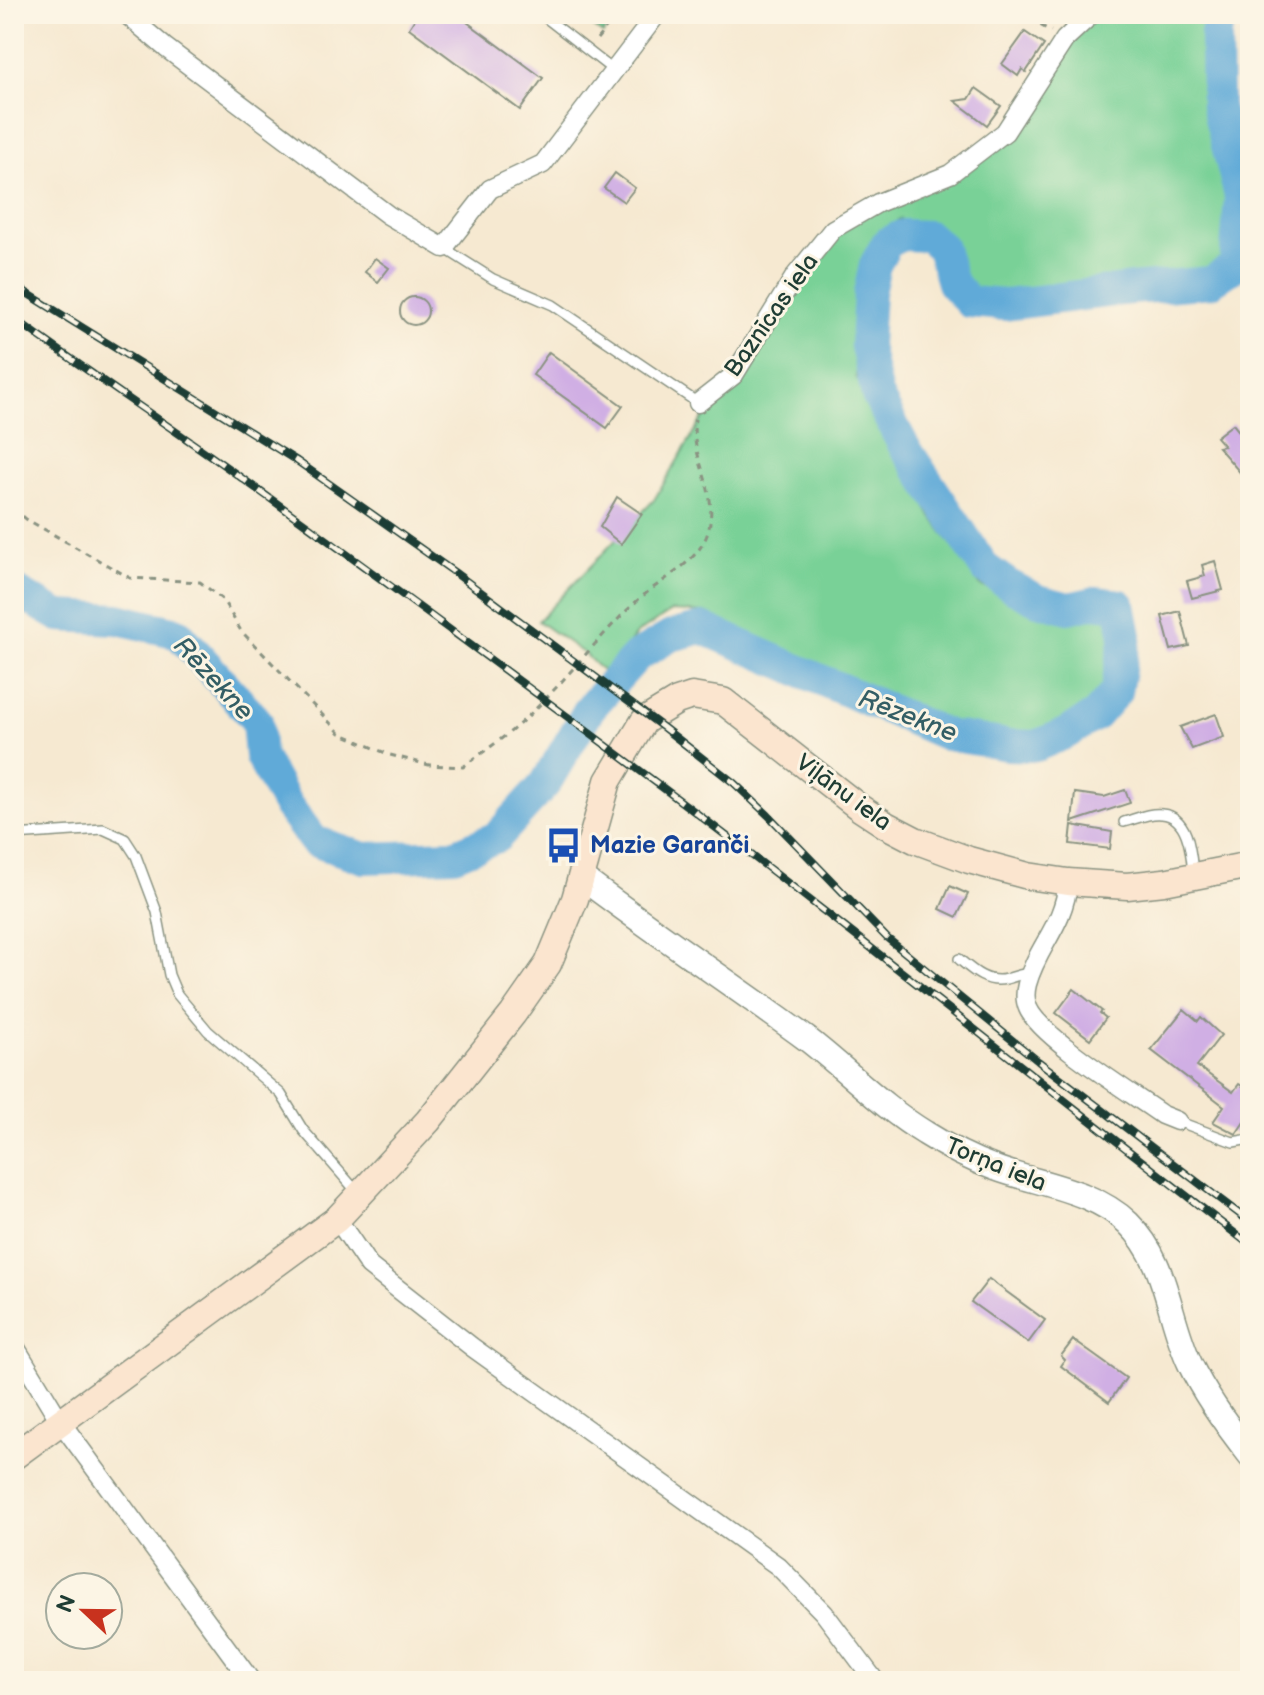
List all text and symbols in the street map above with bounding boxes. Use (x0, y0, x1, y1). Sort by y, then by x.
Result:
street label: Baznīcas iela (718, 248, 825, 383)
water label: Rēzekne (166, 631, 259, 727)
water label: Rēzekne (854, 684, 961, 749)
street label: Viļānu iela (790, 748, 897, 837)
bus stop icon: Mazie Garanči (545, 826, 583, 864)
place label: Mazie Garanči (590, 831, 749, 860)
street label: Torņa iela (941, 1131, 1051, 1198)
north arrow (44, 1571, 124, 1651)
text: N (51, 1591, 82, 1617)

